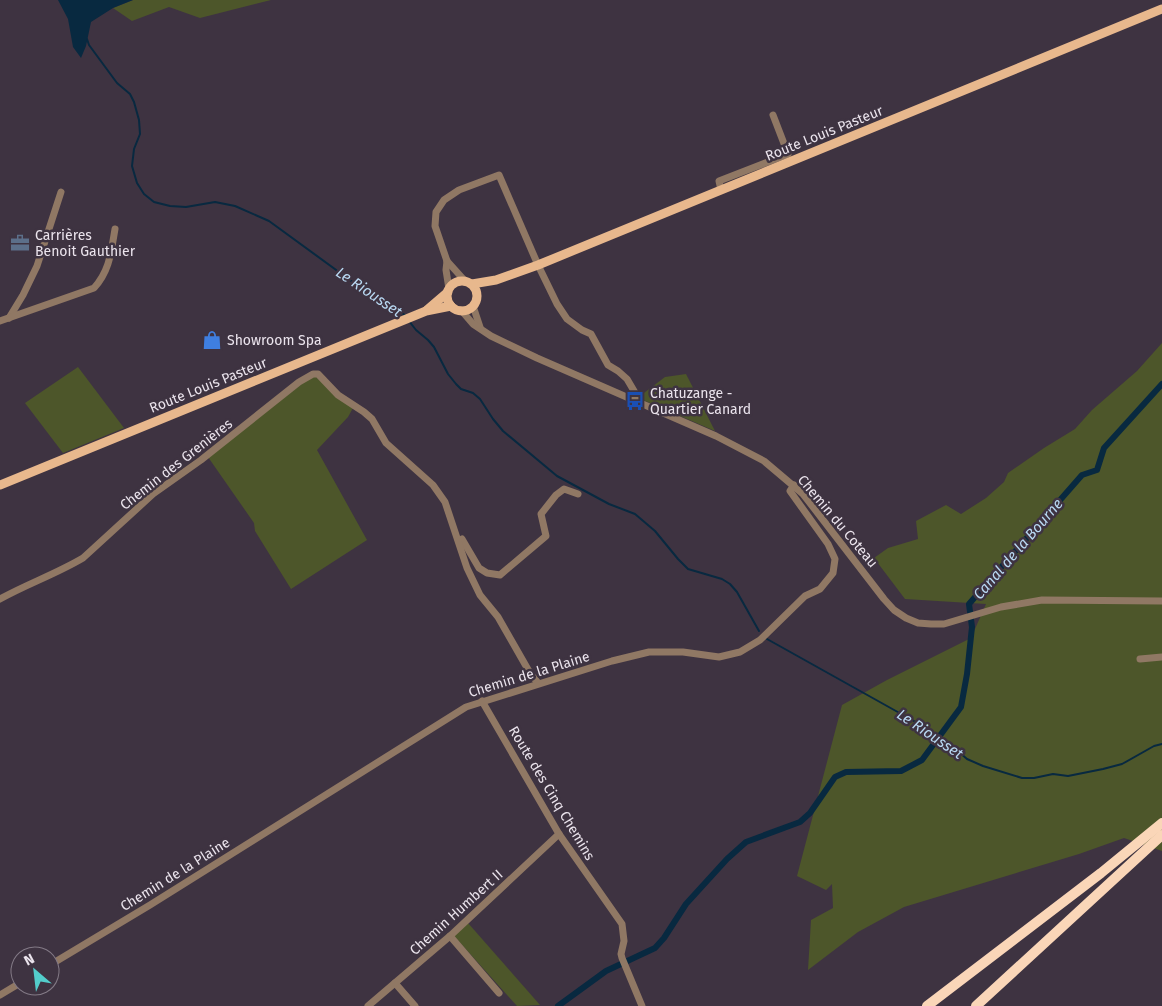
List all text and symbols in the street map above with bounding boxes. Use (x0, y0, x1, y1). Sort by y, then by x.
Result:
street label: Route Louis Pasteur (763, 102, 886, 165)
place label: Carrières Benoit Gauthier (35, 227, 136, 260)
office icon: Carrières Benoit Gauthier (9, 232, 31, 254)
water label: Le Riousset (333, 263, 406, 321)
shop icon: Showroom Spa (201, 329, 223, 351)
place label: Showroom Spa (227, 332, 322, 349)
street label: Route Louis Pasteur (147, 354, 270, 417)
place label: Chatuzange - Quartier Canard (650, 385, 751, 418)
bus stop icon: Chatuzange - Quartier Canard (624, 390, 646, 412)
street label: Chemin des Grenières (117, 415, 236, 514)
street label: Chemin du Coteau (794, 472, 881, 571)
water label: Canal de la Bourne (969, 495, 1067, 603)
street label: Chemin de la Plaine (466, 648, 592, 701)
water label: Le Riousset (894, 705, 967, 763)
street label: Route des Cinq Chemins (505, 723, 599, 864)
street label: Chemin de la Plaine (117, 834, 233, 915)
street label: Chemin Humbert II (406, 866, 506, 959)
north arrow (10, 946, 60, 996)
text: N (21, 950, 37, 970)

